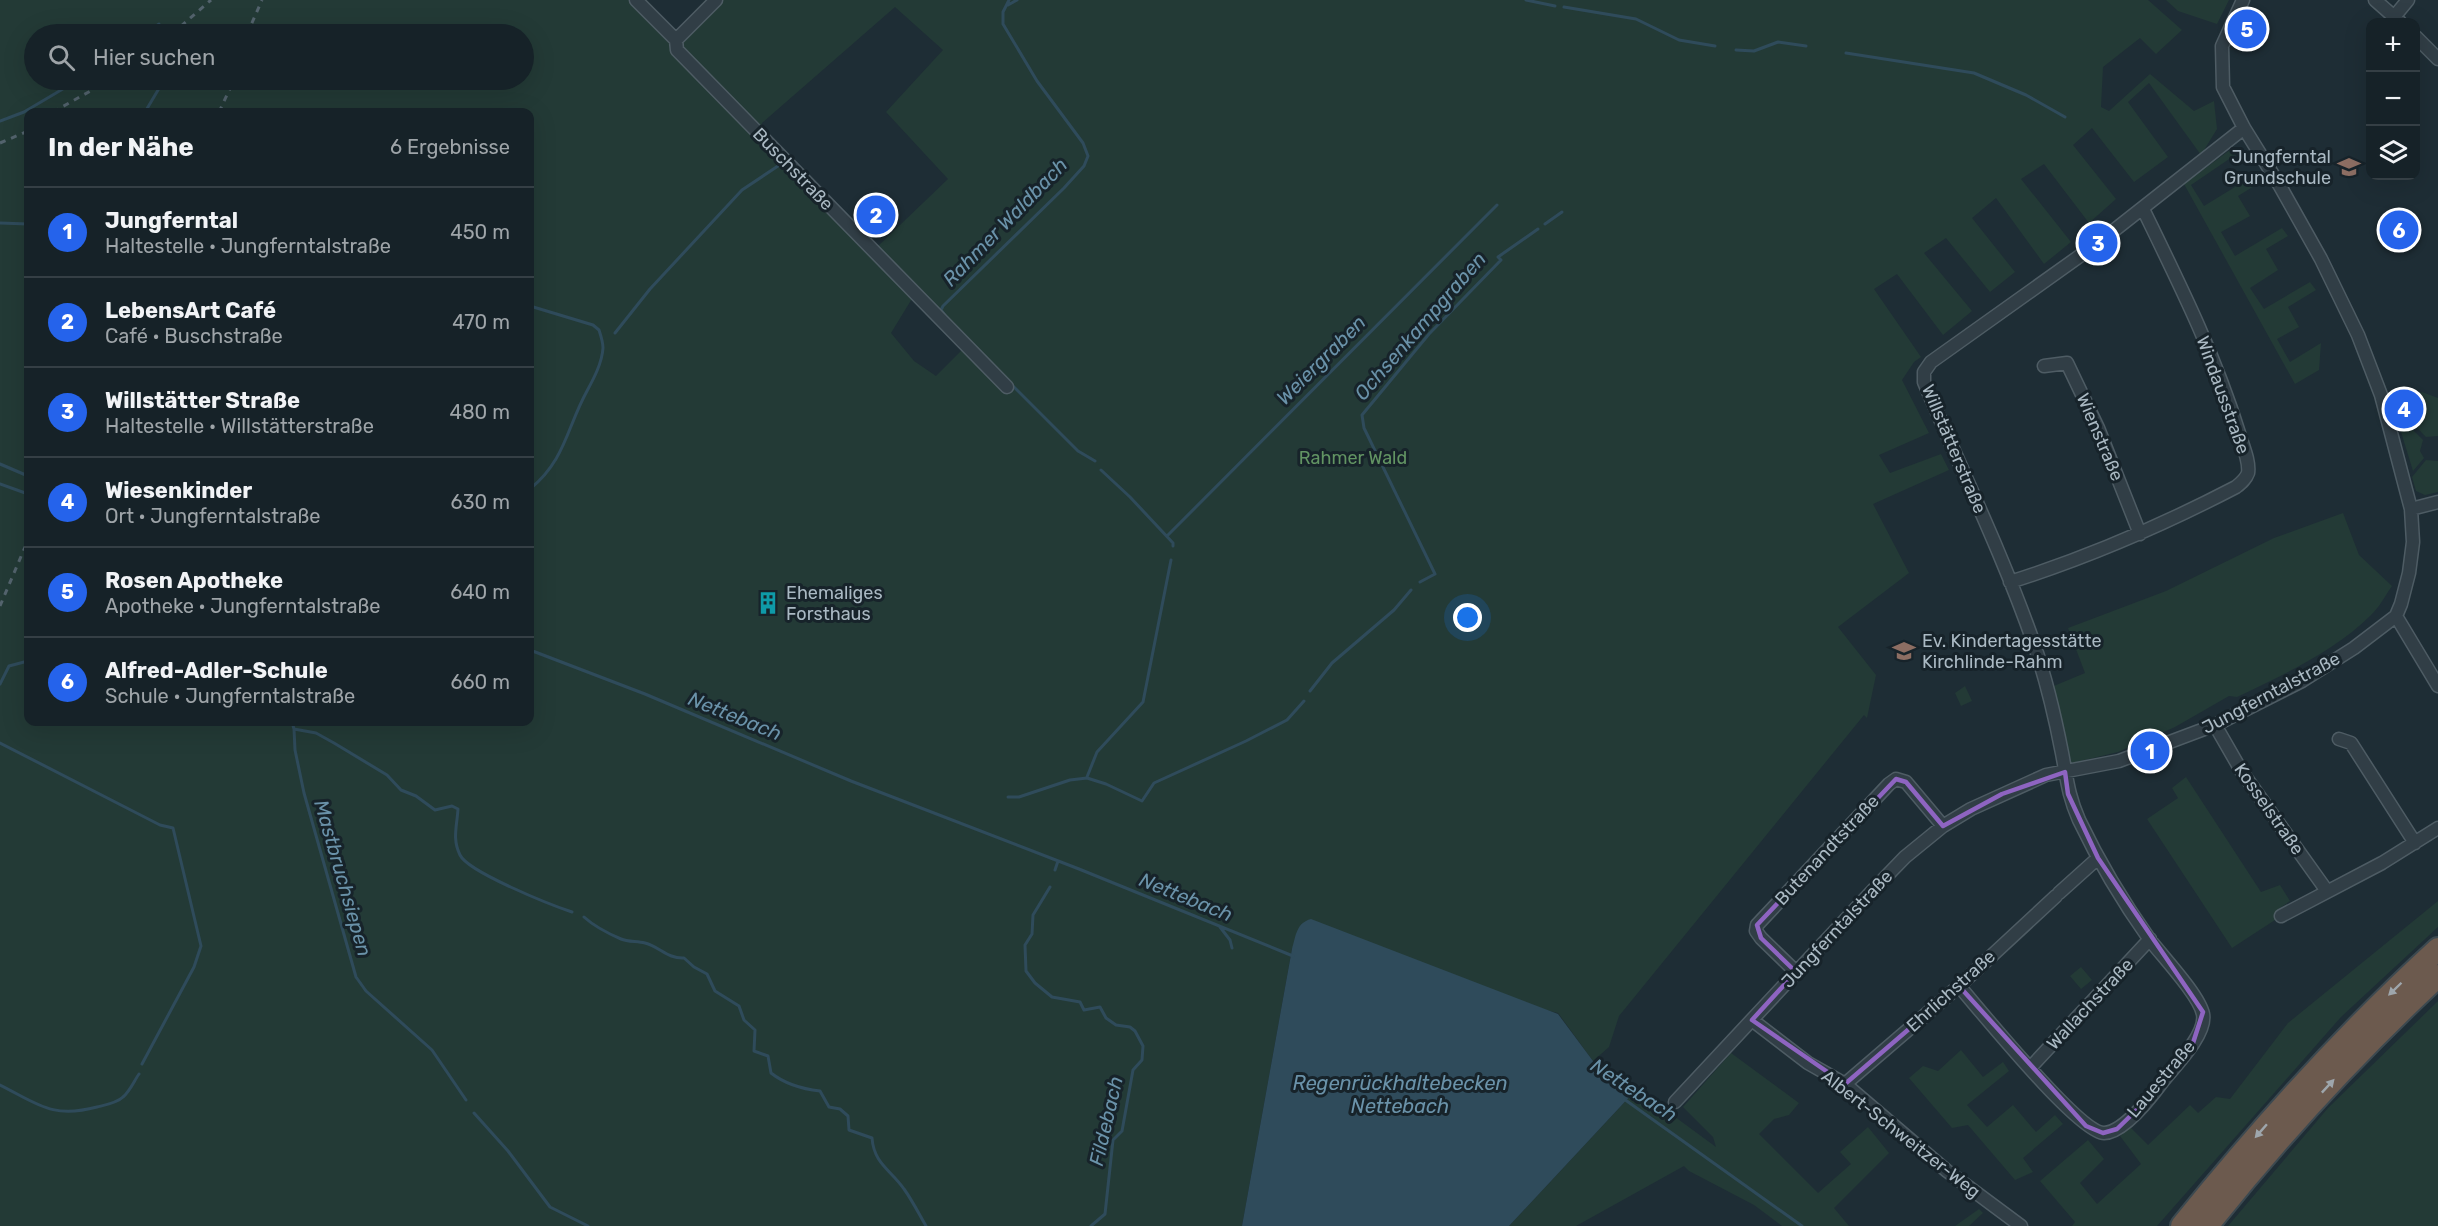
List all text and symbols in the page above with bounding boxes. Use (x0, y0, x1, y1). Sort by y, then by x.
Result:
pin: 5 (2228, 6, 2266, 51)
map controls (2366, 18, 2420, 180)
button: + (2366, 18, 2420, 72)
search box (24, 24, 534, 90)
icon: search (45, 41, 78, 74)
text: Hier suchen (93, 44, 215, 71)
button: − (2366, 72, 2420, 126)
street label: Buschstraße (748, 123, 838, 215)
button: layers (2366, 126, 2420, 180)
text: In der Nähe (48, 132, 194, 163)
text: 6 Ergebnisse (390, 135, 510, 159)
place label: Jungferntal Grundschule (2224, 146, 2331, 189)
water label: Rahmer Waldbach (938, 153, 1072, 291)
school or university icon: Jungferntal Grundschule (2336, 154, 2362, 180)
pin: 2 (856, 192, 896, 238)
text: Jungferntal (105, 207, 238, 234)
pin: 6 (2380, 208, 2418, 252)
text: 1 (63, 220, 72, 244)
text: 450 m (450, 220, 510, 244)
pin: 3 (2078, 220, 2118, 266)
text: Haltestelle · Jungferntalstraße (105, 234, 391, 258)
water label: Ochsenkampgraben (1349, 247, 1491, 405)
text: LebensArt Café (105, 297, 276, 324)
text: 2 (61, 310, 74, 334)
text: 470 m (452, 310, 510, 334)
water label: Weiergraben (1271, 310, 1371, 410)
text: Café · Buschstraße (105, 324, 283, 348)
street label: Windausstraße (2191, 333, 2255, 457)
street label: Willstätterstraße (1917, 381, 1991, 517)
pin: 4 (2384, 386, 2424, 432)
text: Willstätter Straße (105, 387, 300, 414)
street label: Wienstraße (2072, 390, 2128, 484)
text: 3 (61, 400, 74, 424)
text: 480 m (449, 400, 510, 424)
text: Haltestelle · Willstätterstraße (105, 414, 374, 438)
park label: Rahmer Wald (1299, 447, 1407, 469)
text: Wiesenkinder (105, 477, 252, 504)
text: 4 (61, 490, 74, 514)
text: 630 m (451, 490, 510, 514)
text: Ort · Jungferntalstraße (105, 504, 321, 528)
text: Rosen Apotheke (105, 567, 283, 594)
text: 5 (61, 580, 74, 604)
text: 640 m (450, 580, 510, 604)
place label: Ehemaliges Forsthaus (786, 582, 883, 625)
building icon: Ehemaliges Forsthaus (755, 590, 781, 616)
text: Apotheke · Jungferntalstraße (105, 594, 381, 618)
your location (1453, 603, 1482, 632)
place label: Ev. Kindertagesstätte Kirchlinde-Rahm (1922, 630, 2102, 673)
school or university icon: Ev. Kindertagesstätte Kirchlinde-Rahm (1891, 638, 1917, 664)
street label: Jungferntalstraße (2198, 647, 2344, 739)
text: Alfred-Adler-Schule (105, 657, 328, 684)
text: 6 (61, 670, 74, 694)
text: 660 m (451, 670, 510, 694)
text: Schule · Jungferntalstraße (105, 684, 355, 708)
water label: Nettebach (685, 686, 785, 746)
pin: 1 (2130, 728, 2170, 774)
street label: Kosselstraße (2229, 759, 2309, 859)
street label: Butenandtstraße (1770, 790, 1884, 910)
water label: Mastbruchsiepen (309, 797, 377, 959)
street label: Jungferntalstraße (1777, 865, 1897, 993)
water label: Nettebach (1136, 867, 1236, 927)
street label: Ehrlichstraße (1902, 945, 2000, 1037)
street label: Wallachstraße (2042, 954, 2138, 1054)
one-way arrow (2388, 982, 2403, 996)
street label: Lauestraße (2122, 1036, 2200, 1122)
water label: Nettebach (1586, 1053, 1682, 1127)
street label: Albert-Schweitzer-Weg (1817, 1065, 1985, 1203)
water label: Regenrückhaltebecken Nettebach (1292, 1071, 1508, 1118)
water label: Fildebach (1084, 1074, 1128, 1168)
one-way arrow (2321, 1079, 2335, 1094)
one-way arrow (2255, 1123, 2268, 1138)

